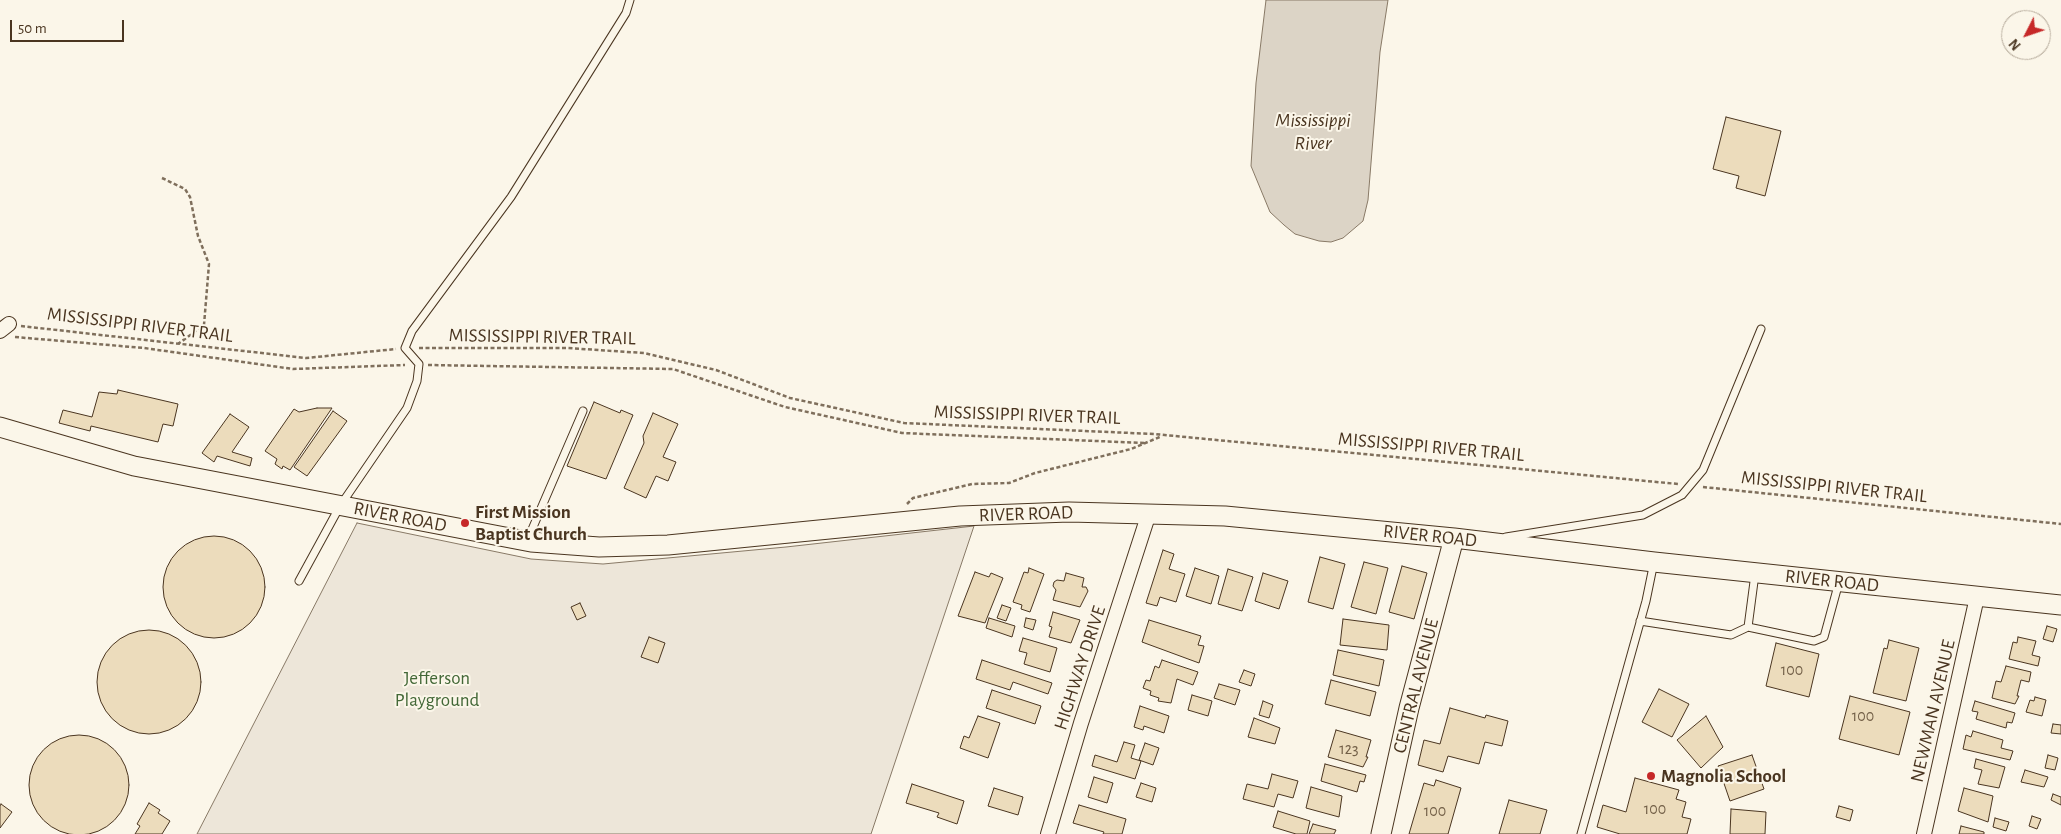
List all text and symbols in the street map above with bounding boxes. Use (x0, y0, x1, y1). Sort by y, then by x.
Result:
scale bar (12, 10, 126, 42)
north arrow (2001, 10, 2051, 60)
text: 50 m (18, 21, 47, 36)
text: N (2007, 36, 2024, 52)
water label: Mississippi River (1275, 108, 1351, 155)
street label: MISSISSIPPI RIVER TRAIL (46, 302, 234, 348)
street label: MISSISSIPPI RIVER TRAIL (448, 324, 636, 350)
street label: MISSISSIPPI RIVER TRAIL (933, 400, 1121, 430)
street label: MISSISSIPPI RIVER TRAIL (1337, 428, 1525, 466)
street label: MISSISSIPPI RIVER TRAIL (1740, 466, 1928, 508)
street label: RIVER ROAD (352, 497, 448, 537)
place label: First Mission Baptist Church (475, 501, 587, 545)
street label: RIVER ROAD (978, 501, 1074, 527)
marker: First Mission Baptist Church (459, 517, 471, 529)
street label: RIVER ROAD (1382, 520, 1478, 552)
street label: RIVER ROAD (1784, 565, 1880, 597)
street label: HIGHWAY DRIVE (1049, 603, 1111, 733)
street label: CENTRAL AVENUE (1388, 616, 1444, 756)
street label: NEWMAN AVENUE (1906, 638, 1960, 784)
house number: 100 (1781, 660, 1803, 680)
park label: Jefferson Playground (395, 667, 479, 711)
house number: 100 (1852, 706, 1874, 726)
house number: 123 (1339, 739, 1359, 759)
place label: Magnolia School (1661, 765, 1786, 787)
marker: Magnolia School (1645, 770, 1657, 782)
house number: 100 (1644, 799, 1666, 819)
house number: 100 (1424, 801, 1446, 821)

